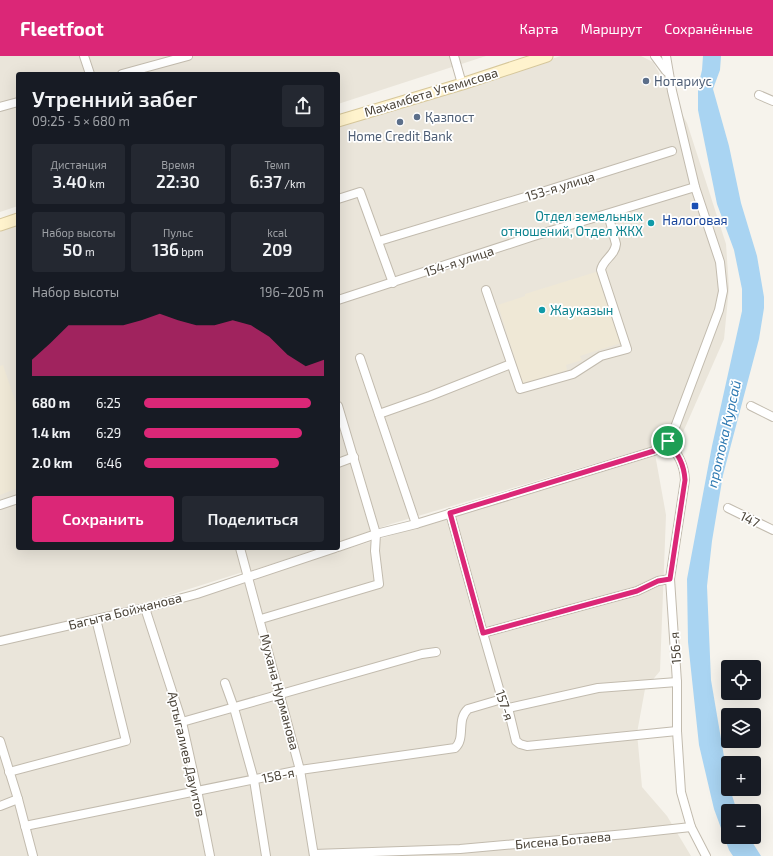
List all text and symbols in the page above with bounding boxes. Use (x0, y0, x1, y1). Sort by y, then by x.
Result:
text: Fleetfoot (20, 17, 104, 40)
text: Карта (520, 20, 558, 37)
text: Маршрут (580, 20, 642, 37)
text: Сохранённые (664, 20, 753, 37)
street label: Махамбета Утемисова (362, 64, 500, 120)
place label: Нотариус (654, 73, 712, 89)
marker: Нотариус (641, 76, 651, 86)
text: Утренний забег (32, 85, 197, 111)
button: share (282, 85, 324, 127)
place label: Қазпост (425, 109, 475, 125)
marker: Қазпост (412, 112, 422, 122)
text: 09:25 · 5 × 680 m (32, 113, 130, 129)
marker: Home Credit Bank (395, 117, 405, 127)
place label: Home Credit Bank (348, 128, 453, 144)
text: Дистанция (51, 158, 107, 171)
text: Время (161, 158, 195, 171)
text: Темп (264, 158, 290, 171)
street label: 153-я улица (523, 168, 597, 204)
text: 3.40 (52, 171, 87, 191)
text: 22:30 (156, 171, 200, 191)
text: 6:37 (249, 171, 282, 191)
text: km (87, 177, 105, 190)
text: /km (282, 177, 305, 190)
marker: Налоговая (690, 201, 700, 211)
place label: Отдел земельных отношений, Отдел ЖКХ (501, 208, 643, 239)
place label: Налоговая (662, 212, 728, 228)
marker: Отдел земельных отношений, Отдел ЖКХ (646, 218, 656, 228)
text: Набор высоты (42, 226, 116, 239)
text: Пульс (163, 226, 193, 239)
text: kcal (267, 226, 287, 239)
text: 50 (63, 239, 83, 259)
text: 136 (152, 239, 179, 259)
text: 209 (262, 239, 292, 259)
street label: 154-я улица (422, 242, 496, 280)
text: m (83, 245, 95, 258)
text: bpm (179, 245, 204, 258)
text: Набор высоты (32, 284, 119, 300)
text: 196–205 m (260, 284, 324, 300)
place label: Жауказын (550, 302, 613, 318)
marker: Жауказын (537, 305, 547, 315)
water label: протока Курсай (703, 379, 744, 489)
text: 680 m (32, 395, 70, 411)
text: 6:25 (96, 395, 121, 411)
pin (651, 424, 685, 458)
text: 1.4 km (32, 425, 71, 441)
text: 6:29 (96, 425, 121, 441)
icon: arrive (657, 430, 679, 452)
text: 2.0 km (32, 455, 72, 471)
text: 6:46 (96, 455, 122, 471)
button: Сохранить (32, 496, 174, 542)
button: Поделиться (182, 496, 324, 542)
street label: 147 (738, 507, 763, 531)
street label: Багыта Бойжанова (67, 589, 183, 633)
street label: 156-я (666, 631, 684, 665)
street label: Мухана Нурманова (257, 632, 303, 752)
map controls (721, 660, 761, 844)
button: locate (721, 660, 761, 700)
street label: 157-я (492, 688, 518, 722)
street label: Артыгалиев Дауитов (165, 690, 209, 818)
button: layers (721, 708, 761, 748)
button: + (721, 756, 761, 796)
street label: 158-я (260, 764, 296, 786)
button: − (721, 804, 761, 844)
street label: Бисена Ботаева (514, 828, 612, 852)

